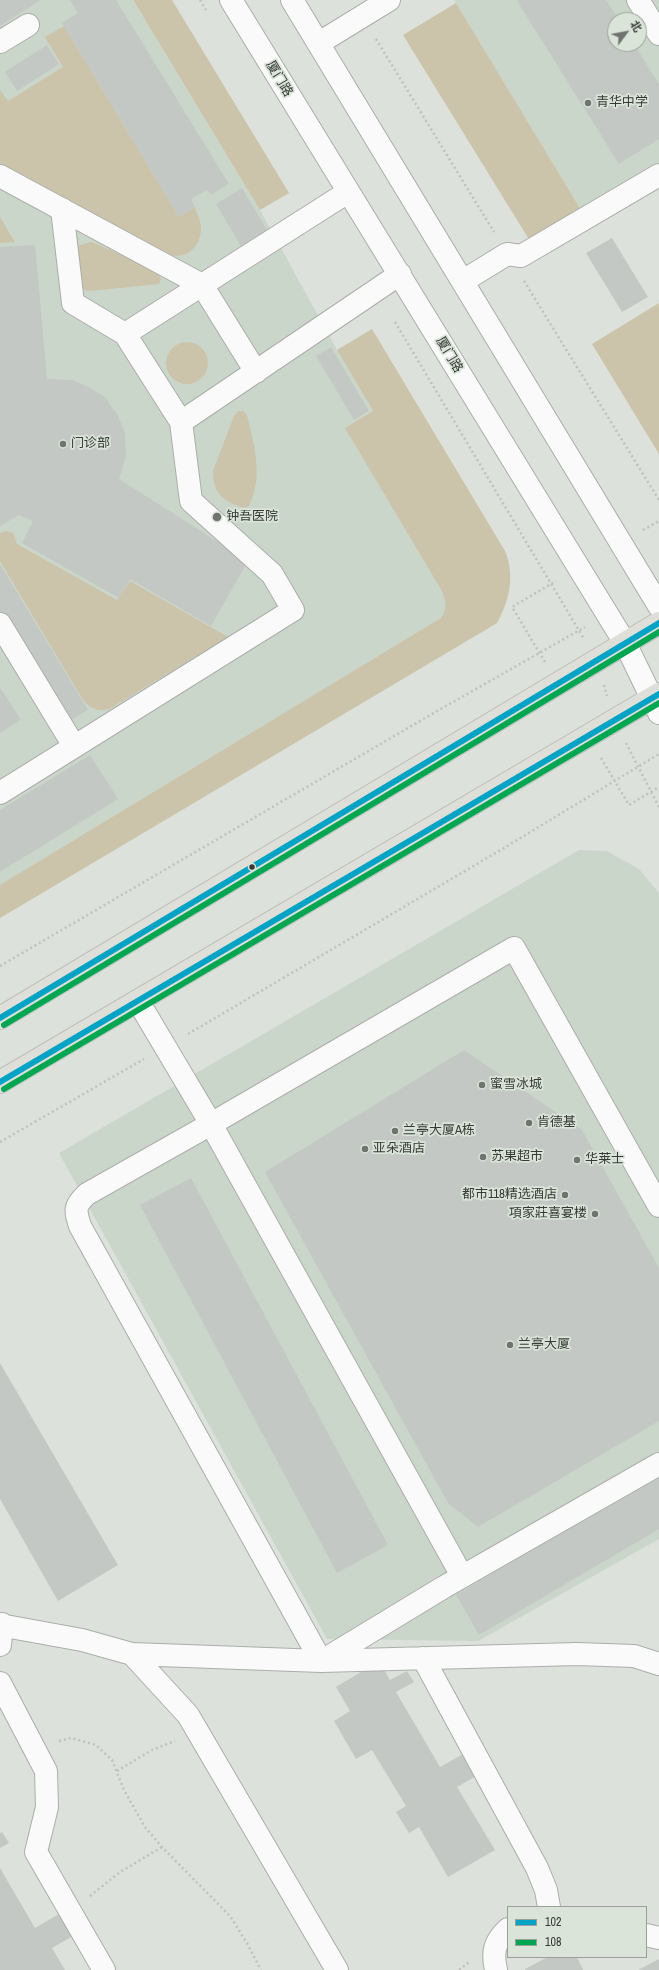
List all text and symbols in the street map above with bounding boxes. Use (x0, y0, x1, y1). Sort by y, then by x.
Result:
north arrow (607, 12, 647, 52)
text: 北 (627, 18, 645, 35)
street label: 厦门路 (262, 58, 296, 100)
place label: 青华中学 (596, 95, 648, 111)
marker: 青华中学 (583, 98, 593, 108)
street label: 厦门路 (432, 334, 466, 376)
place label: 门诊部 (71, 436, 110, 452)
marker: 门诊部 (58, 439, 68, 449)
place label: 钟吾医院 (226, 509, 278, 525)
marker: 钟吾医院 (211, 511, 223, 523)
unlabelled marker (247, 862, 257, 872)
place label: 蜜雪冰城 (490, 1077, 542, 1093)
marker: 蜜雪冰城 (477, 1080, 487, 1090)
place label: 肯德基 (537, 1115, 576, 1131)
marker: 肯德基 (524, 1118, 534, 1128)
place label: 兰亭大厦A栋 (403, 1123, 475, 1139)
marker: 兰亭大厦A栋 (390, 1126, 400, 1136)
place label: 亚朵酒店 (373, 1141, 425, 1157)
marker: 亚朵酒店 (360, 1144, 370, 1154)
place label: 苏果超市 (491, 1149, 543, 1165)
marker: 苏果超市 (478, 1152, 488, 1162)
place label: 华莱士 (585, 1152, 624, 1168)
marker: 华莱士 (572, 1155, 582, 1165)
place label: 都市118精选酒店 (462, 1187, 557, 1203)
marker: 都市118精选酒店 (560, 1190, 570, 1200)
place label: 項家莊喜宴楼 (509, 1206, 587, 1222)
marker: 項家莊喜宴楼 (590, 1209, 600, 1219)
place label: 兰亭大厦 (518, 1337, 570, 1353)
marker: 兰亭大厦 (505, 1340, 515, 1350)
legend (507, 1906, 647, 1958)
text: 102 (545, 1914, 561, 1930)
text: 108 (545, 1934, 561, 1950)

